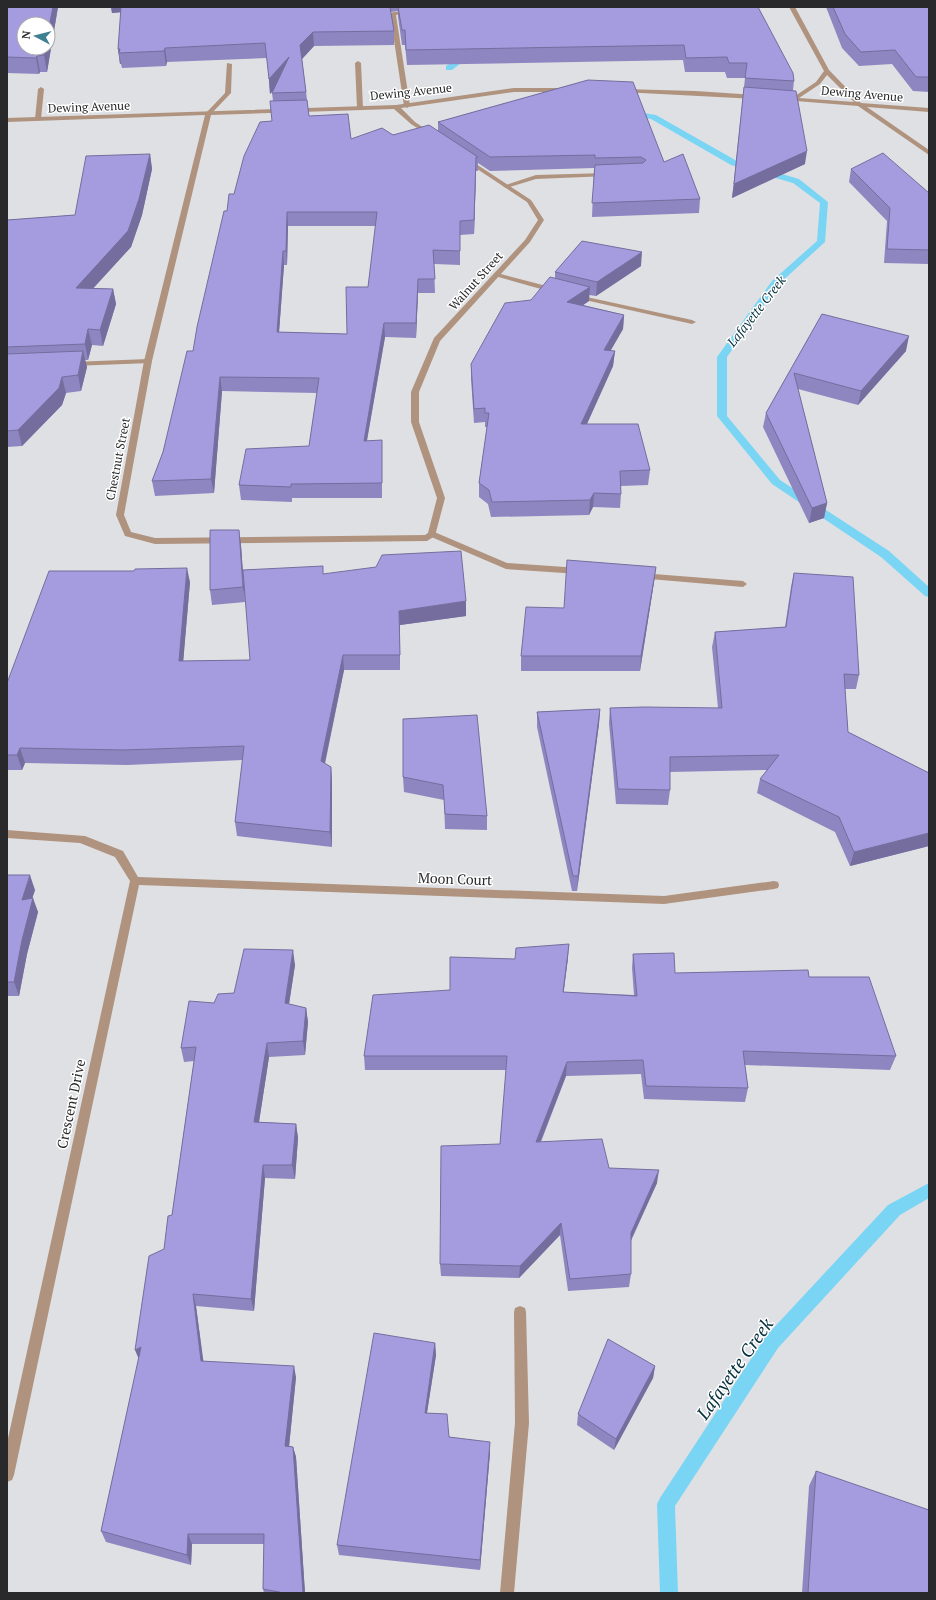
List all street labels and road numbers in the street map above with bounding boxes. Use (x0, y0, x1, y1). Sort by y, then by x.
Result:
street label: Dewing Avenue (369, 80, 453, 103)
street label: Dewing Avenue (820, 82, 904, 105)
street label: Dewing Avenue (48, 98, 130, 115)
street label: Walnut Street (445, 248, 506, 313)
street label: Chestnut Street (102, 416, 133, 501)
street label: Moon Court (418, 868, 493, 889)
street label: Crescent Drive (52, 1057, 89, 1150)

